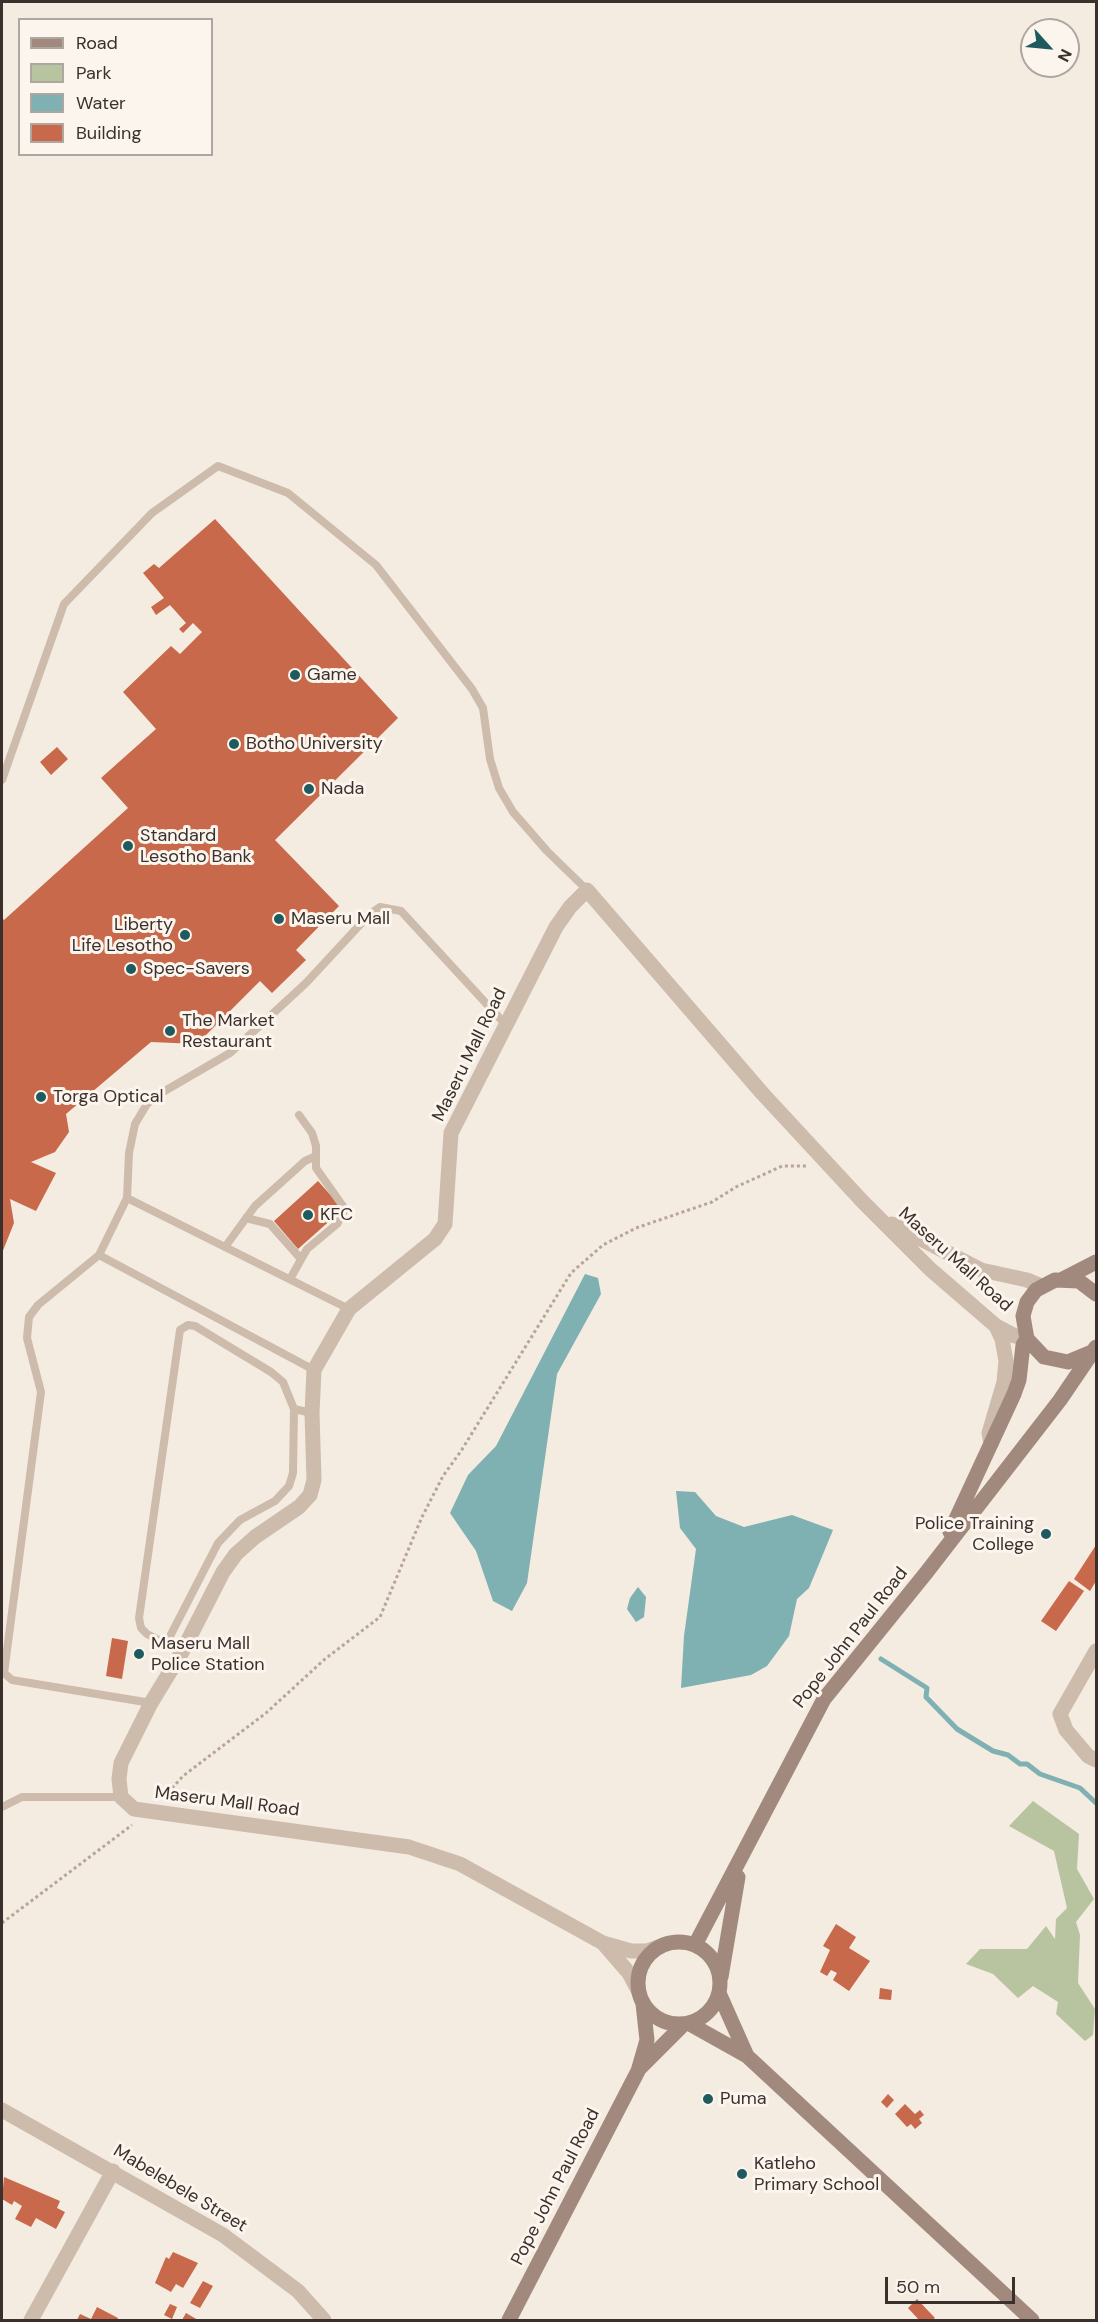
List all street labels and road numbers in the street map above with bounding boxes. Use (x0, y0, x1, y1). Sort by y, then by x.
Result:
street label: Maseru Mall Road (428, 985, 512, 1125)
street label: Maseru Mall Road (894, 1203, 1016, 1317)
street label: Pope John Paul Road (789, 1563, 913, 1713)
street label: Maseru Mall Road (153, 1782, 301, 1822)
street label: Pope John Paul Road (507, 2105, 605, 2269)
street label: Mabelebele Street (109, 2141, 251, 2237)

